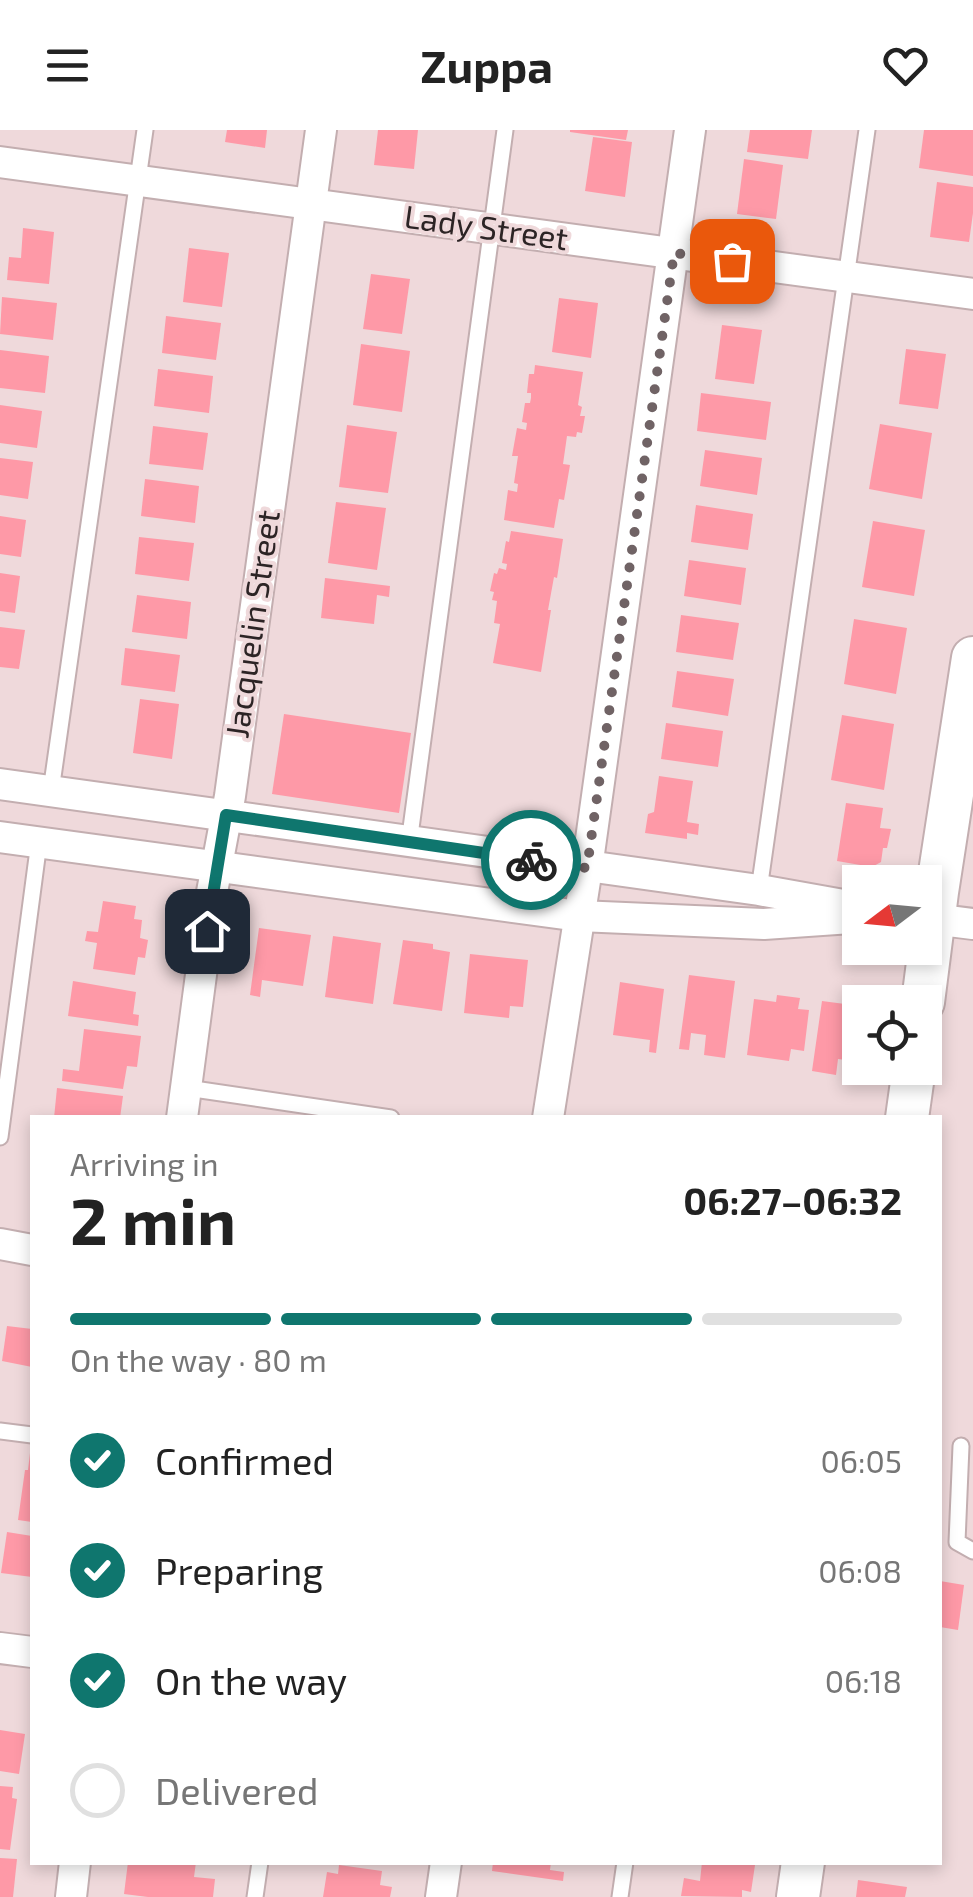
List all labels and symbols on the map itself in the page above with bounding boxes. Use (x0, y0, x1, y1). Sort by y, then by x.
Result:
street label: Lady Street (402, 196, 570, 256)
pin (690, 219, 775, 304)
street label: Jacquelin Street (216, 507, 286, 740)
courier (481, 810, 581, 910)
north arrow (842, 865, 942, 965)
pin (165, 889, 250, 974)

